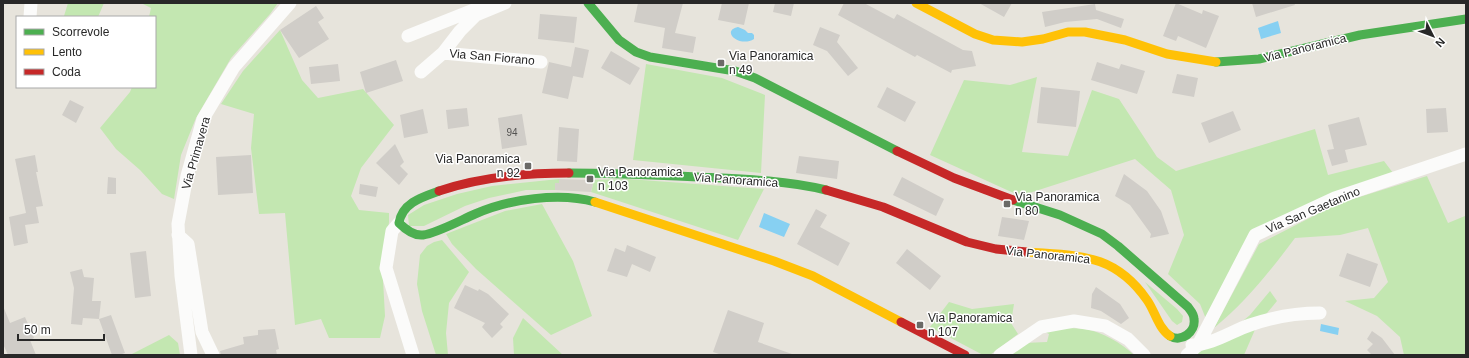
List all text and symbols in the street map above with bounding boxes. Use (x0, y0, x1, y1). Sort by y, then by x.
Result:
legend (16, 16, 156, 88)
north arrow (1413, 16, 1453, 56)
text: Scorrevole (52, 25, 110, 39)
street label: Via Panoramica (1262, 31, 1348, 65)
text: N (1433, 36, 1448, 50)
text: Lento (52, 45, 82, 59)
street label: Via San Fiorano (449, 46, 536, 68)
place label: Via Panoramica n 49 (729, 49, 814, 77)
marker: Via Panoramica n 49 (716, 58, 726, 68)
text: Coda (52, 65, 81, 79)
street label: Via Primavera (179, 115, 213, 191)
house number: 94 (506, 127, 518, 138)
place label: Via Panoramica n 92 (436, 152, 520, 180)
marker: Via Panoramica n 92 (523, 161, 533, 171)
place label: Via Panoramica n 103 (598, 165, 683, 193)
street label: Via Panoramica (693, 170, 779, 190)
marker: Via Panoramica n 103 (585, 174, 595, 184)
street label: Via San Gaetanino (1264, 184, 1362, 236)
place label: Via Panoramica n 80 (1015, 190, 1100, 218)
marker: Via Panoramica n 80 (1002, 199, 1012, 209)
street label: Via Panoramica (1005, 244, 1091, 266)
place label: Via Panoramica n 107 (928, 311, 1013, 339)
scale bar (18, 316, 104, 342)
marker: Via Panoramica n 107 (915, 320, 925, 330)
text: 50 m (24, 323, 51, 337)

